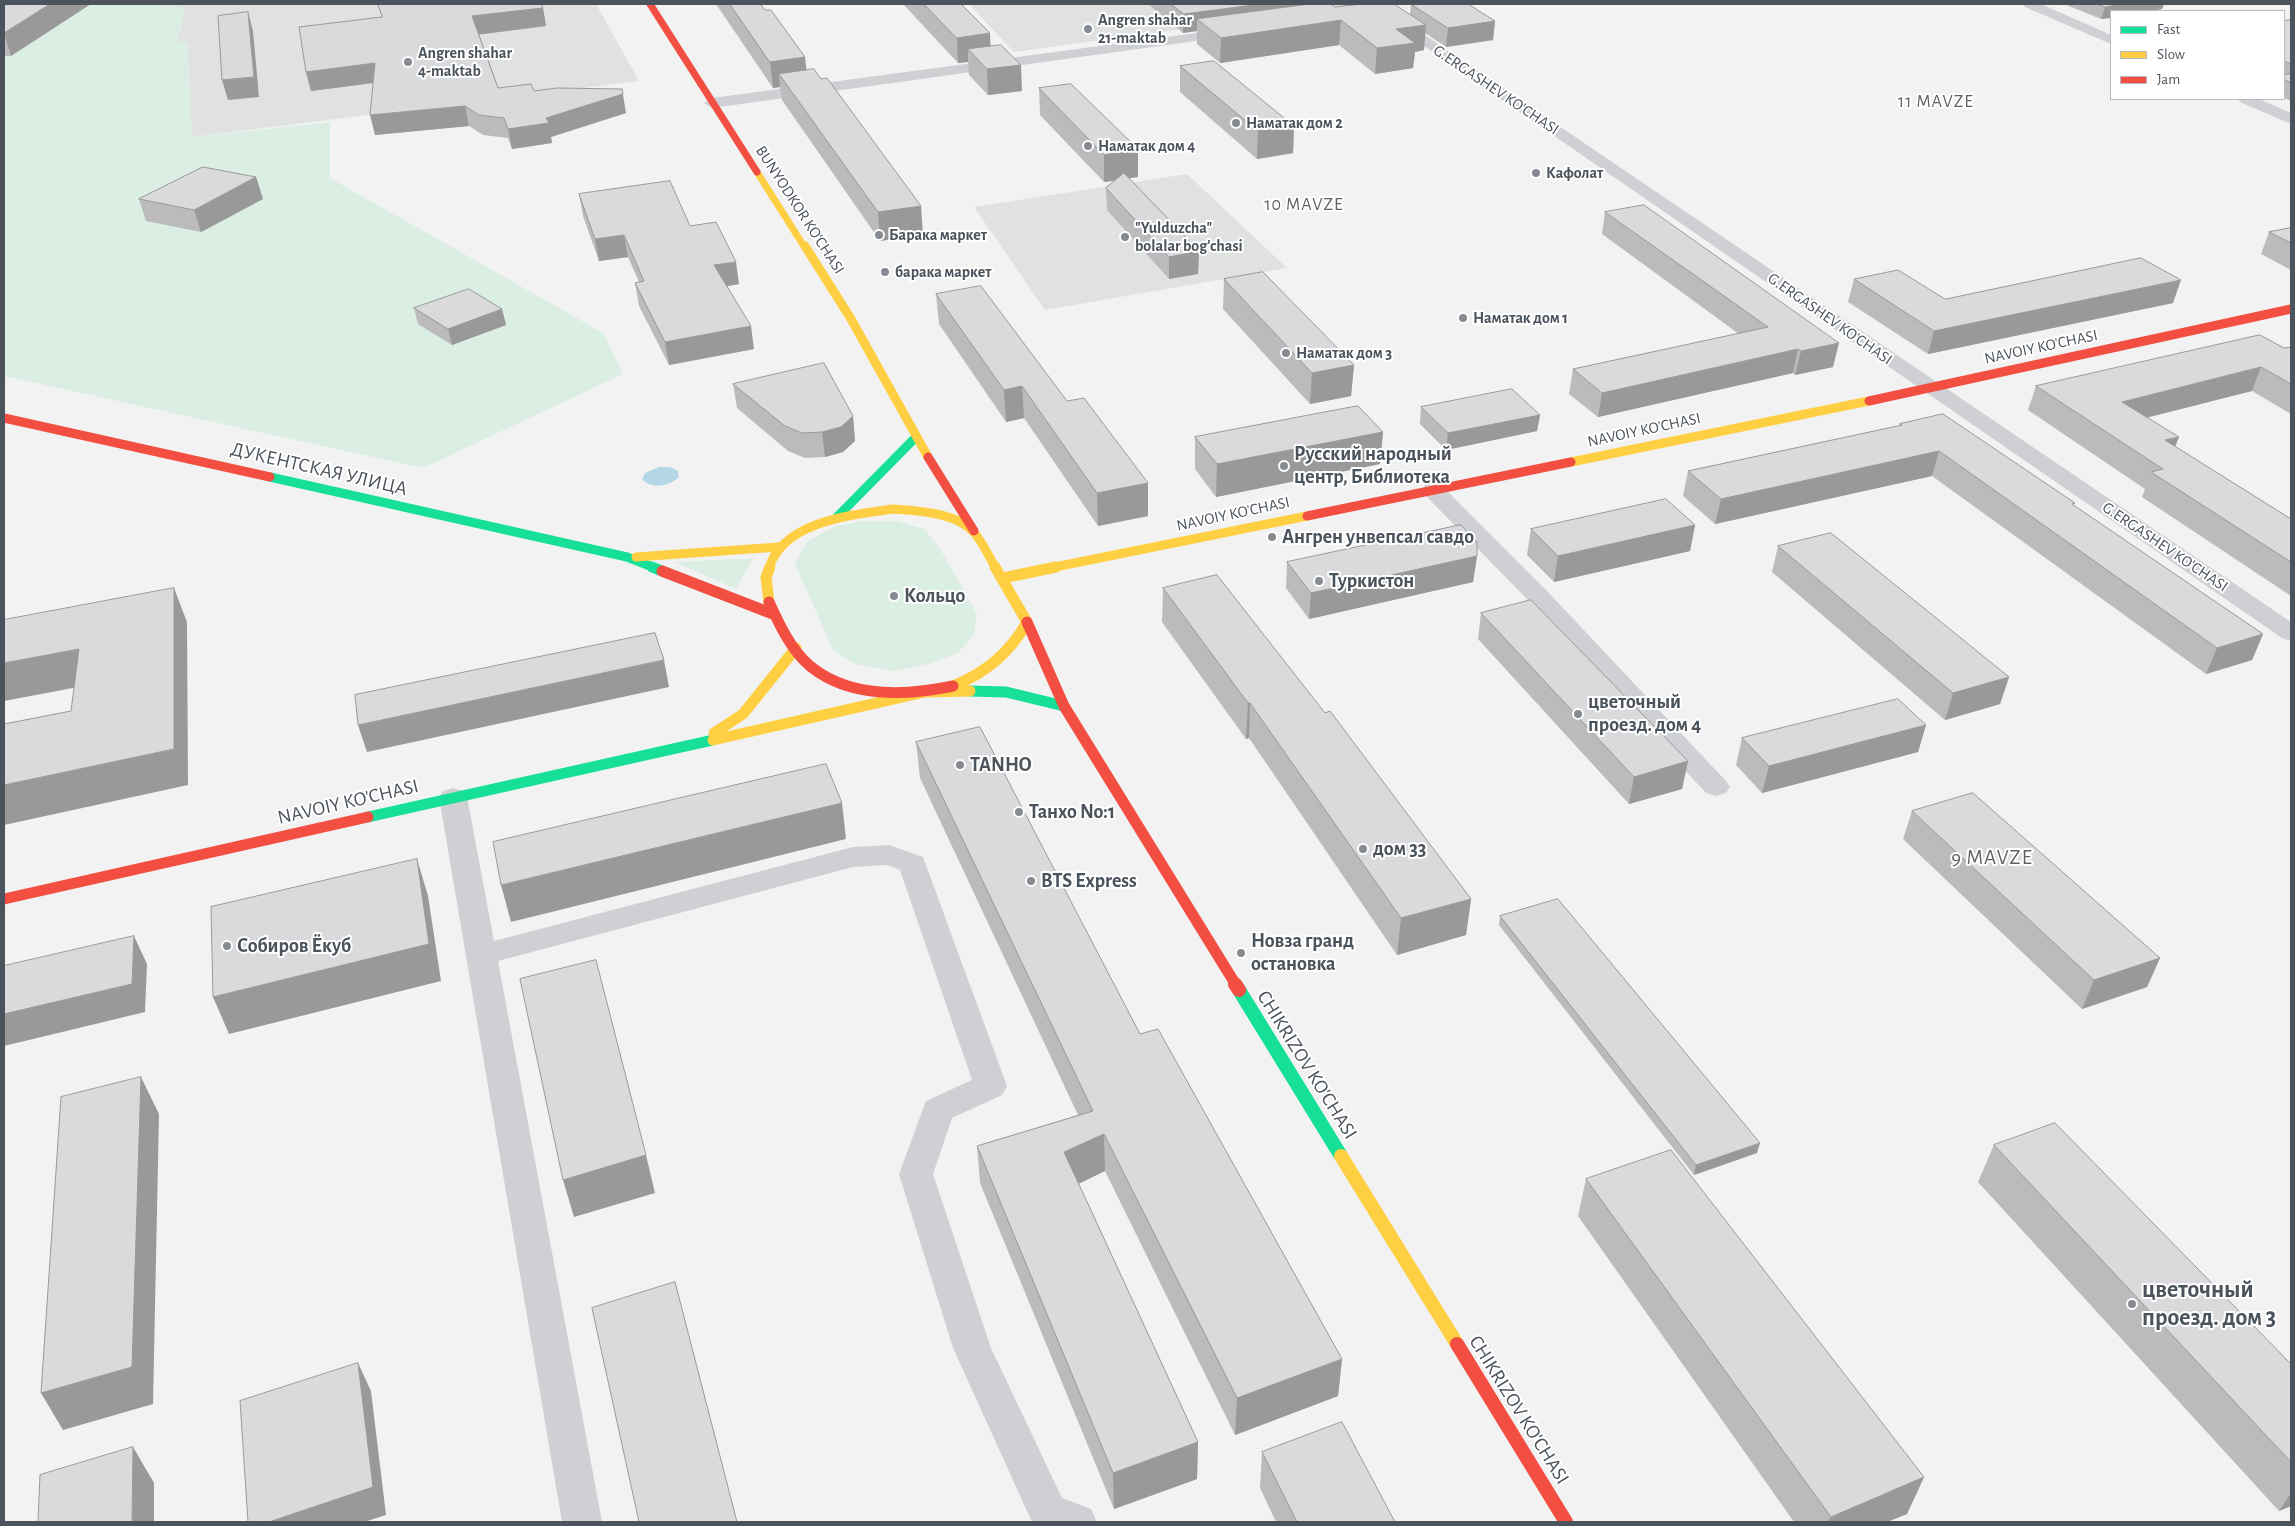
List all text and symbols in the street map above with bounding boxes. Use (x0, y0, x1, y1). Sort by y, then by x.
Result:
place label: Angren shahar 21-maktab (1098, 10, 1192, 48)
legend (2110, 10, 2285, 100)
text: Fast (2157, 22, 2180, 37)
marker: Angren shahar 21-maktab (1082, 23, 1094, 35)
street label: G.ERGASHEV KO'CHASI (1429, 41, 1563, 139)
place label: Angren shahar 4-maktab (418, 43, 512, 81)
text: Slow (2157, 47, 2185, 62)
marker: Angren shahar 4-maktab (402, 56, 414, 68)
text: Jam (2157, 72, 2180, 87)
district label: 11 MAVZE (1897, 91, 1975, 113)
place label: Наматак дом 2 (1246, 113, 1343, 133)
marker: Наматак дом 2 (1230, 117, 1242, 129)
place label: Наматак дом 4 (1098, 136, 1195, 156)
marker: Наматак дом 4 (1082, 140, 1094, 152)
street label: BUNYODKOR KO'CHASI (751, 142, 849, 278)
place label: Кафолат (1546, 163, 1603, 183)
marker: Кафолат (1530, 167, 1542, 179)
district label: 10 MAVZE (1263, 194, 1345, 216)
place label: "Yulduzcha" bolalar bog'chasi (1135, 218, 1243, 256)
place label: Барака маркет (889, 225, 987, 245)
marker: Барака маркет (873, 229, 885, 241)
marker: "Yulduzcha" bolalar bog'chasi (1119, 231, 1131, 243)
place label: барака маркет (895, 262, 992, 282)
marker: барака маркет (879, 266, 891, 278)
street label: G.ERGASHEV KO'CHASI (1764, 269, 1896, 369)
place label: Наматак дом 1 (1473, 308, 1568, 328)
marker: Наматак дом 1 (1457, 312, 1469, 324)
street label: NAVOIY KO'CHASI (1983, 326, 2099, 368)
place label: Наматак дом 3 (1296, 343, 1392, 363)
marker: Наматак дом 3 (1280, 347, 1292, 359)
street label: NAVOIY KO'CHASI (1586, 409, 1702, 451)
street label: ДУКЕНТСКАЯ УЛИЦА (228, 437, 410, 501)
place label: Русский народный центр, Библиотека (1294, 442, 1452, 489)
marker: Русский народный центр, Библиотека (1278, 460, 1290, 472)
street label: NAVOIY KO'CHASI (1175, 493, 1291, 535)
street label: G.ERGASHEV KO'CHASI (2098, 498, 2232, 596)
place label: Ангрен унвепсал савдо (1282, 525, 1474, 549)
marker: Ангрен унвепсал савдо (1266, 531, 1278, 543)
place label: Туркистон (1329, 569, 1414, 593)
marker: Туркистон (1313, 575, 1325, 587)
place label: Кольцо (904, 584, 965, 608)
marker: Кольцо (888, 590, 900, 602)
place label: цветочный проезд. дом 4 (1588, 690, 1701, 737)
marker: цветочный проезд. дом 4 (1572, 708, 1584, 720)
place label: TANHO (970, 753, 1032, 777)
marker: TANHO (954, 759, 966, 771)
street label: NAVOIY KO'CHASI (275, 774, 421, 830)
place label: Танхо No:1 (1029, 800, 1115, 824)
marker: Танхо No:1 (1013, 806, 1025, 818)
place label: дом 33 (1373, 837, 1426, 861)
marker: дом 33 (1357, 843, 1369, 855)
district label: 9 MAVZE (1950, 845, 2034, 871)
place label: BTS Express (1041, 869, 1137, 893)
marker: BTS Express (1025, 875, 1037, 887)
place label: Новза гранд остановка (1251, 929, 1354, 976)
place label: Собиров Ёкуб (237, 934, 351, 958)
marker: Собиров Ёкуб (221, 940, 233, 952)
marker: Новза гранд остановка (1235, 947, 1247, 959)
street label: CHIKRIZOV KO'CHASI (1252, 986, 1362, 1144)
place label: цветочный проезд. дом 3 (2142, 1276, 2276, 1332)
marker: цветочный проезд. дом 3 (2126, 1298, 2138, 1310)
street label: CHIKRIZOV KO'CHASI (1464, 1331, 1574, 1489)

